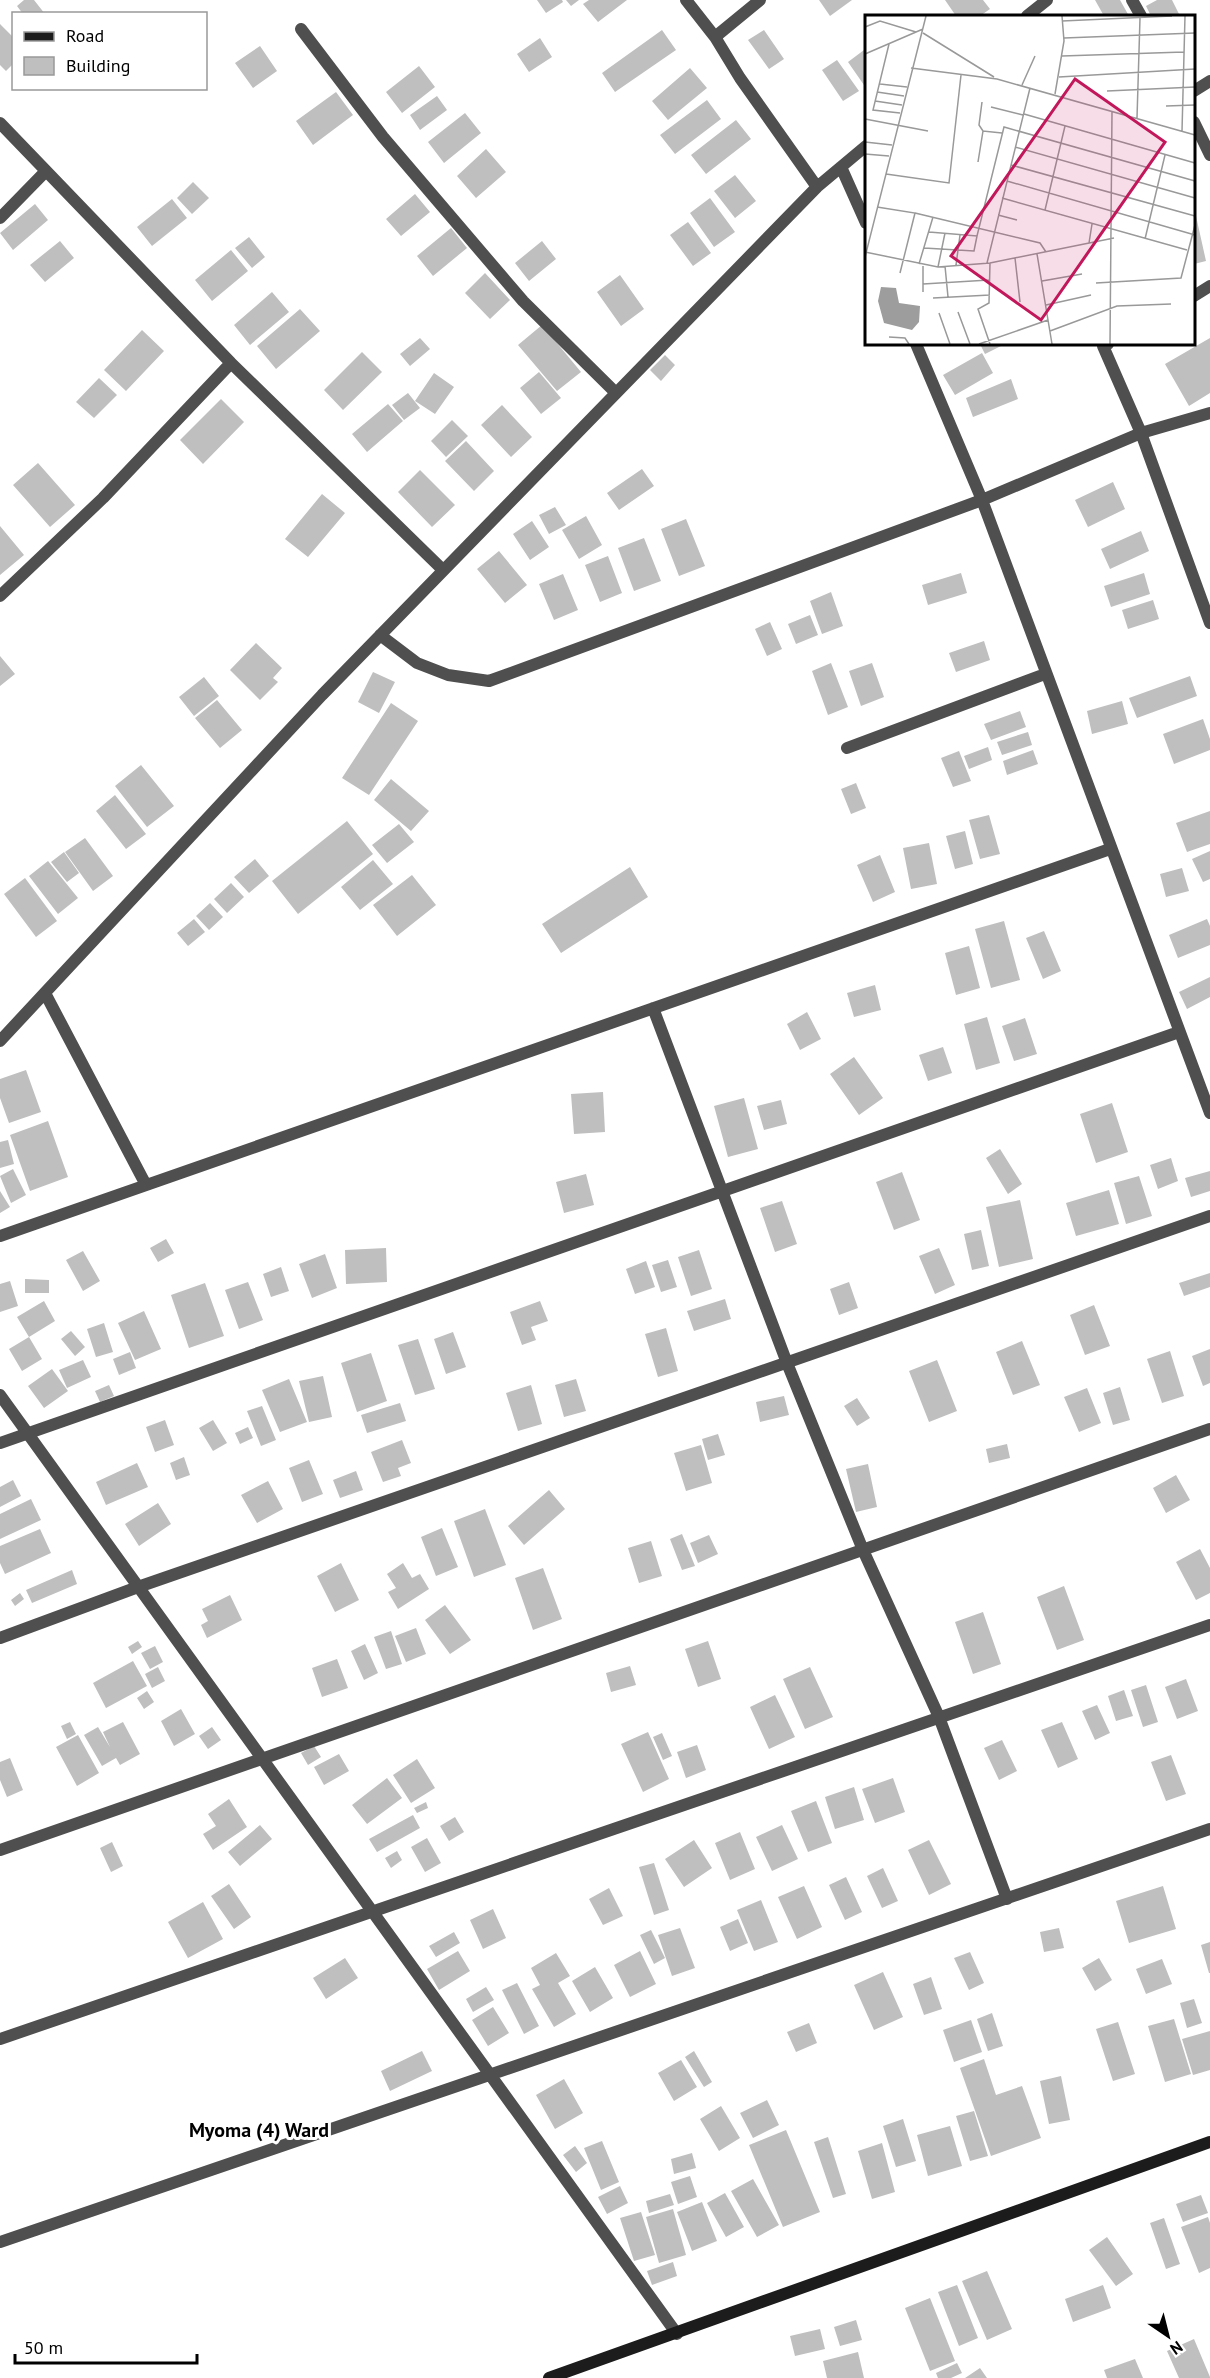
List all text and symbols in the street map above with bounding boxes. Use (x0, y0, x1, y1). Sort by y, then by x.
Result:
legend (12, 12, 207, 90)
inset map (865, 15, 1195, 345)
text: Road (66, 24, 104, 47)
text: Building (66, 54, 130, 77)
district label: Myoma (4) Ward (189, 2117, 329, 2143)
north arrow (1138, 2306, 1198, 2366)
scale bar (15, 2327, 196, 2365)
text: 50 m (24, 2336, 63, 2359)
text: N (1167, 2337, 1187, 2359)

